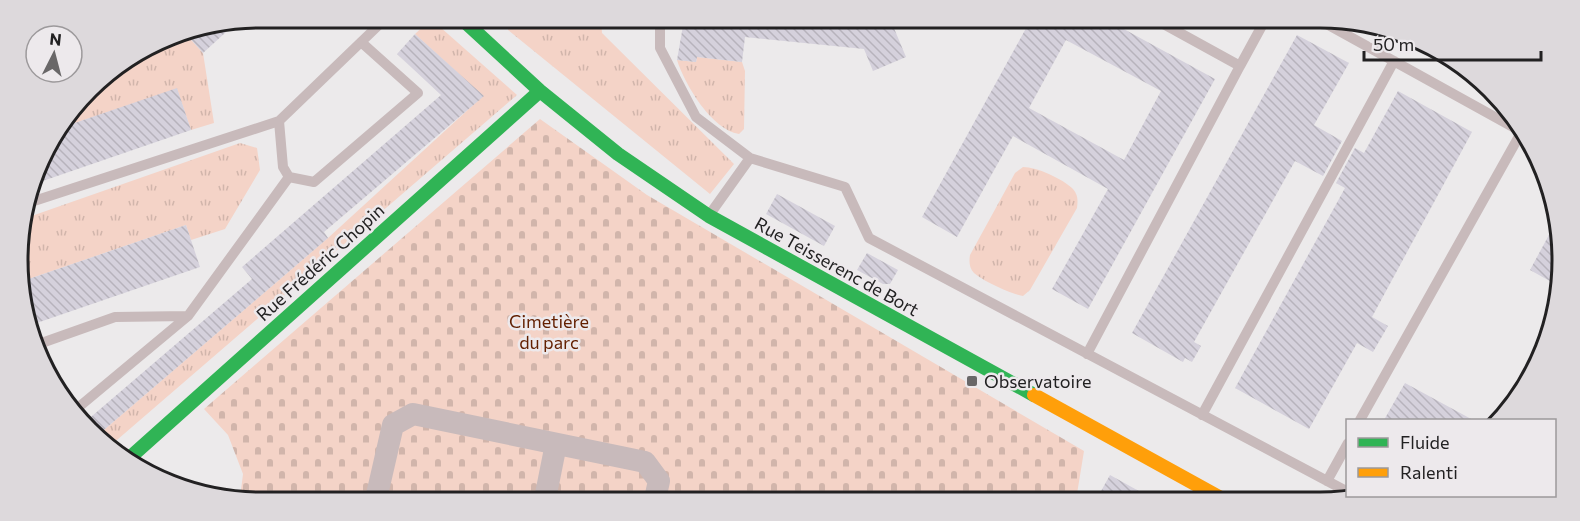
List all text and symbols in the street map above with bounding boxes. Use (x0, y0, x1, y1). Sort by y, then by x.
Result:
north arrow (24, 24, 84, 84)
scale bar (1364, 24, 1541, 62)
text: N (49, 29, 63, 49)
text: 50 m (1373, 33, 1414, 55)
street label: Rue Frédéric Chopin (252, 199, 388, 325)
street label: Rue Teisserenc de Bort (751, 212, 923, 320)
park label: Cimetière du parc (509, 310, 589, 353)
place label: Observatoire (984, 370, 1092, 392)
marker: Observatoire (965, 374, 979, 388)
legend (1346, 419, 1556, 497)
text: Fluide (1400, 431, 1449, 453)
text: Ralenti (1400, 461, 1458, 483)

